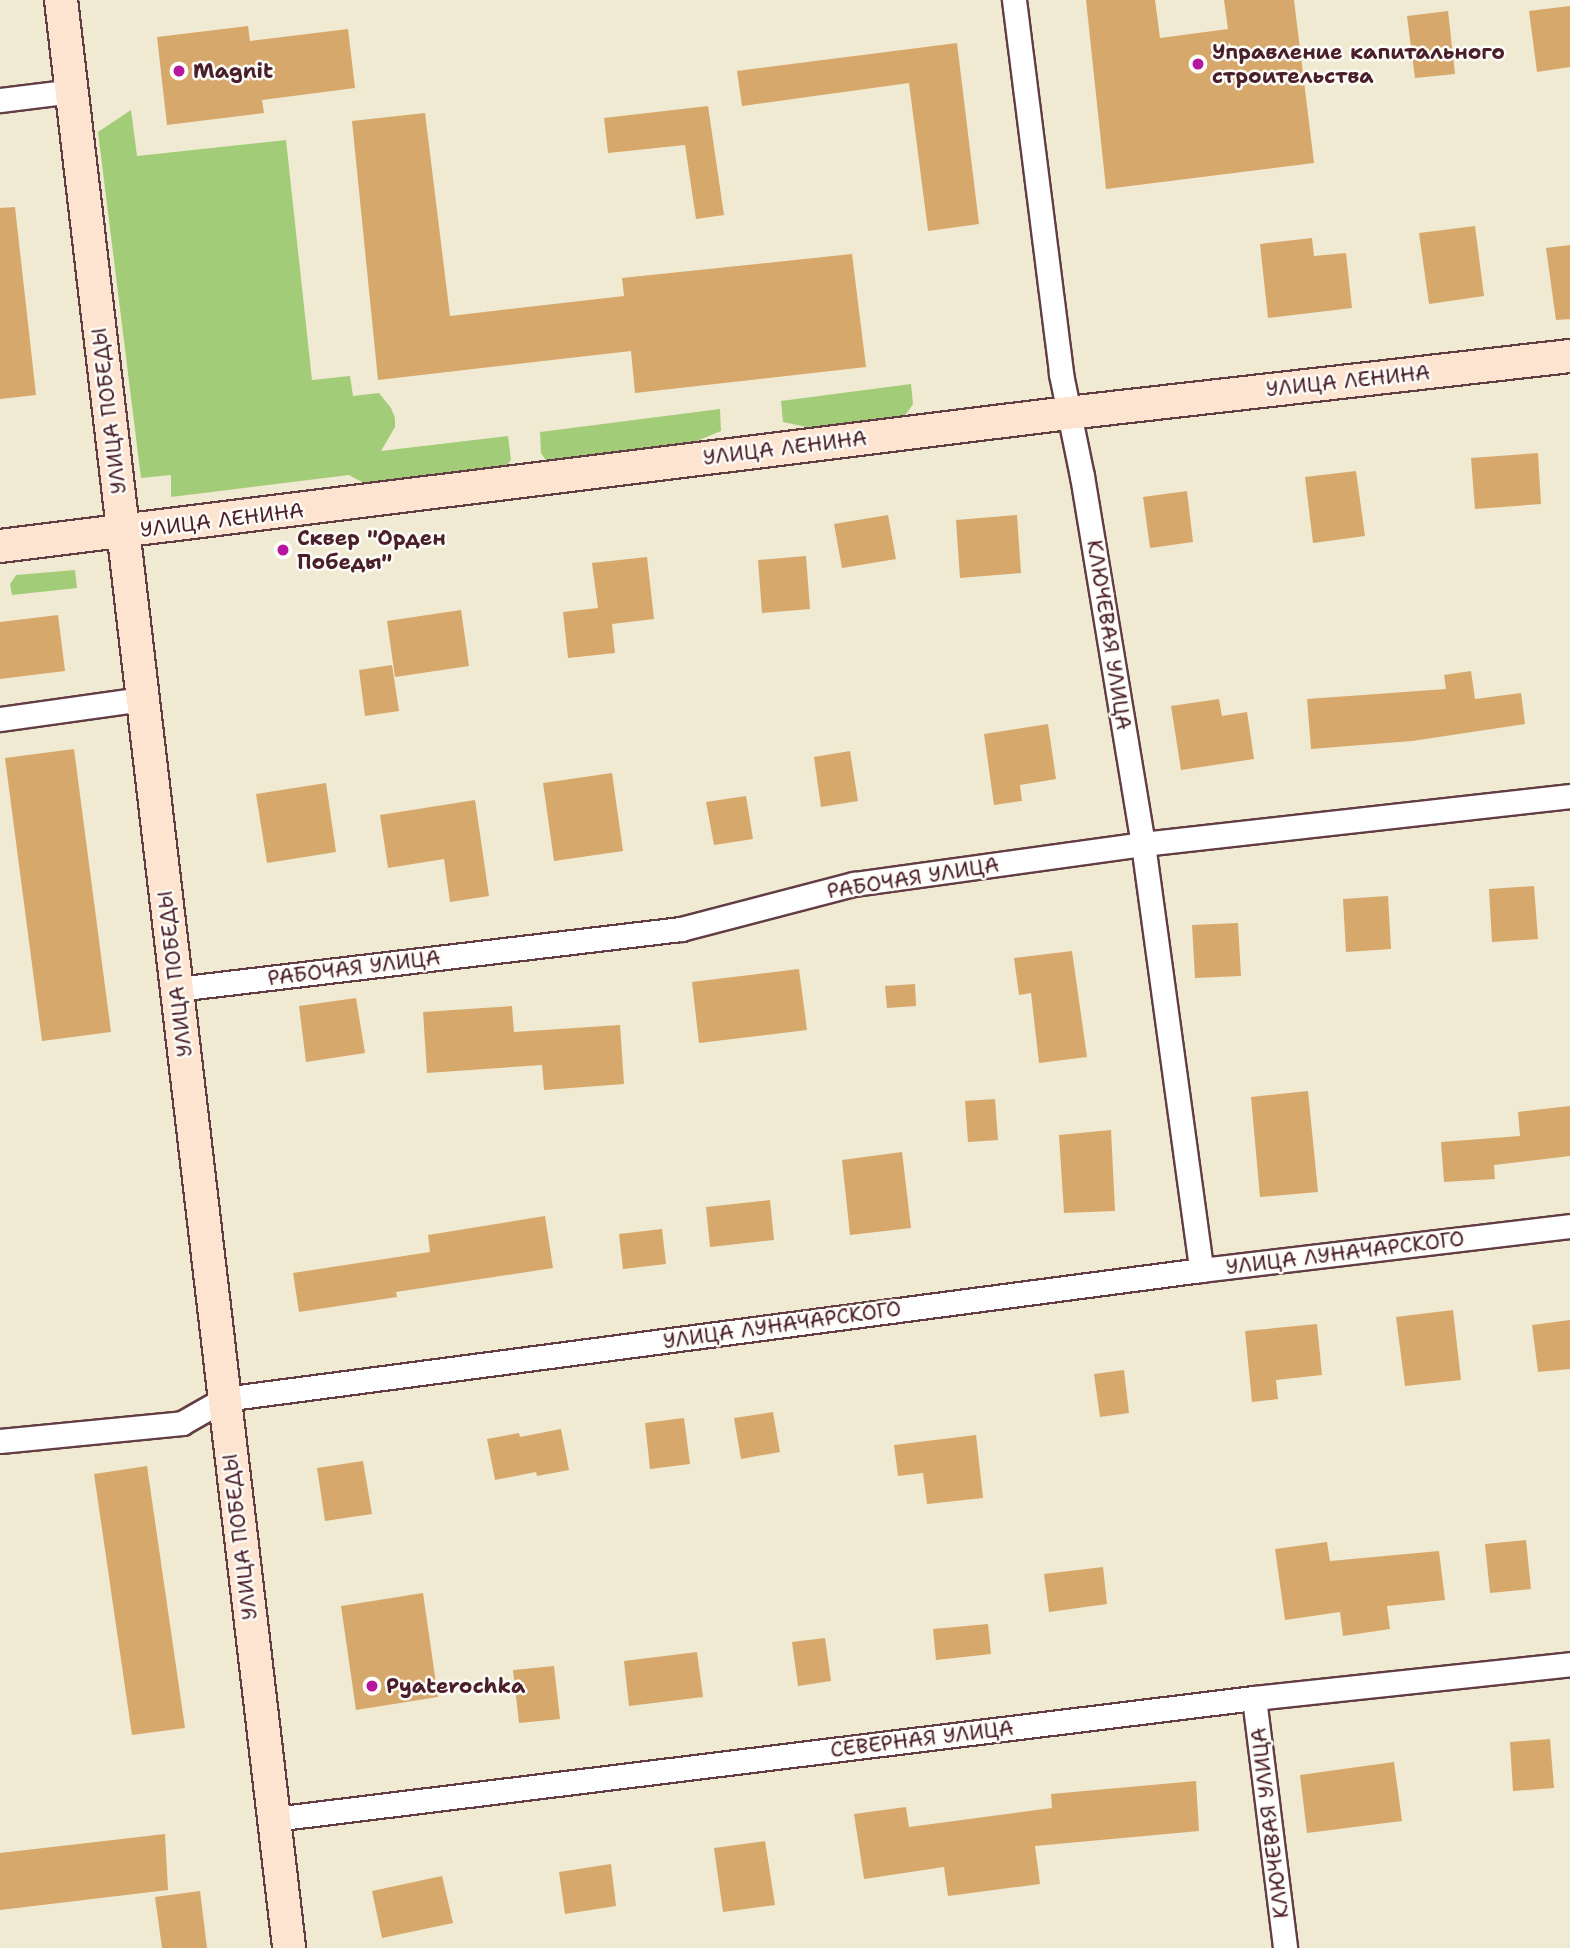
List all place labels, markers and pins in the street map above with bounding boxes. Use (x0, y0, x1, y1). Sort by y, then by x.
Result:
place label: Управление капитального строительства (1212, 39, 1505, 89)
marker: Управление капитального строительства (1190, 56, 1206, 72)
place label: Magnit (193, 58, 273, 84)
marker: Magnit (171, 63, 187, 79)
place label: Сквер "Орден Победы" (297, 525, 446, 575)
marker: Сквер "Орден Победы" (275, 542, 291, 558)
place label: Pyaterochka (386, 1673, 525, 1699)
marker: Pyaterochka (364, 1678, 380, 1694)

